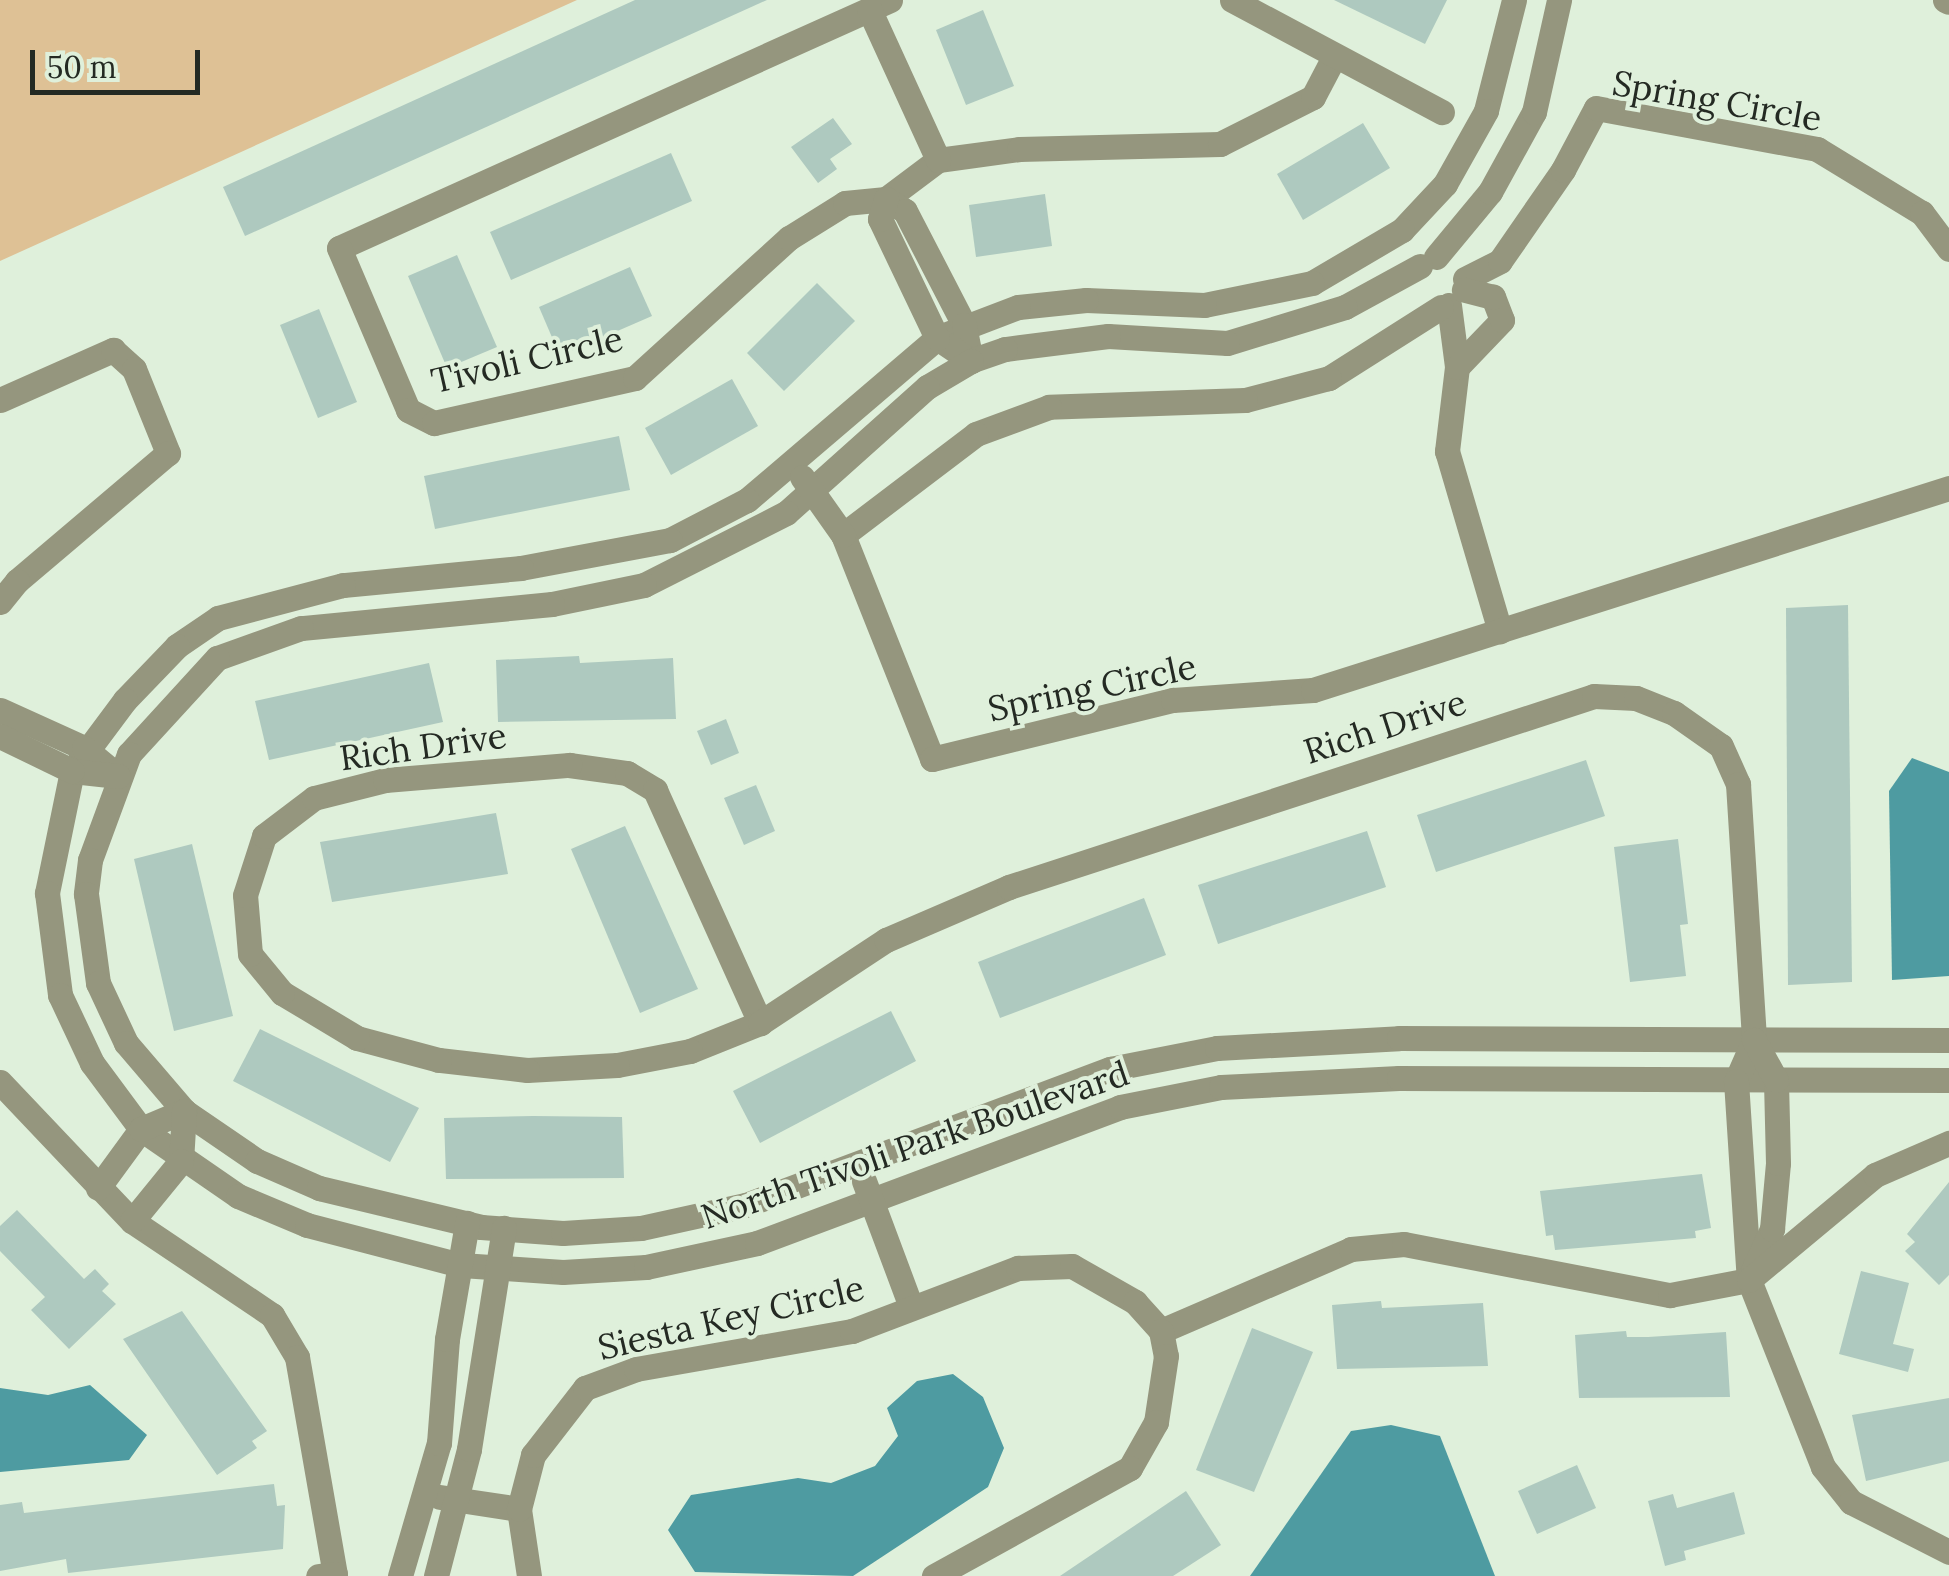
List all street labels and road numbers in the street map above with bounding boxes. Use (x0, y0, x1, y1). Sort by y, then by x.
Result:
street label: Spring Circle (1609, 62, 1825, 140)
street label: Tivoli Circle (427, 318, 627, 402)
street label: Spring Circle (984, 645, 1200, 731)
street label: Rich Drive (1299, 681, 1471, 773)
street label: Rich Drive (337, 715, 509, 779)
street label: North Tivoli Park Boulevard (696, 1052, 1134, 1238)
street label: Siesta Key Circle (594, 1267, 868, 1369)

